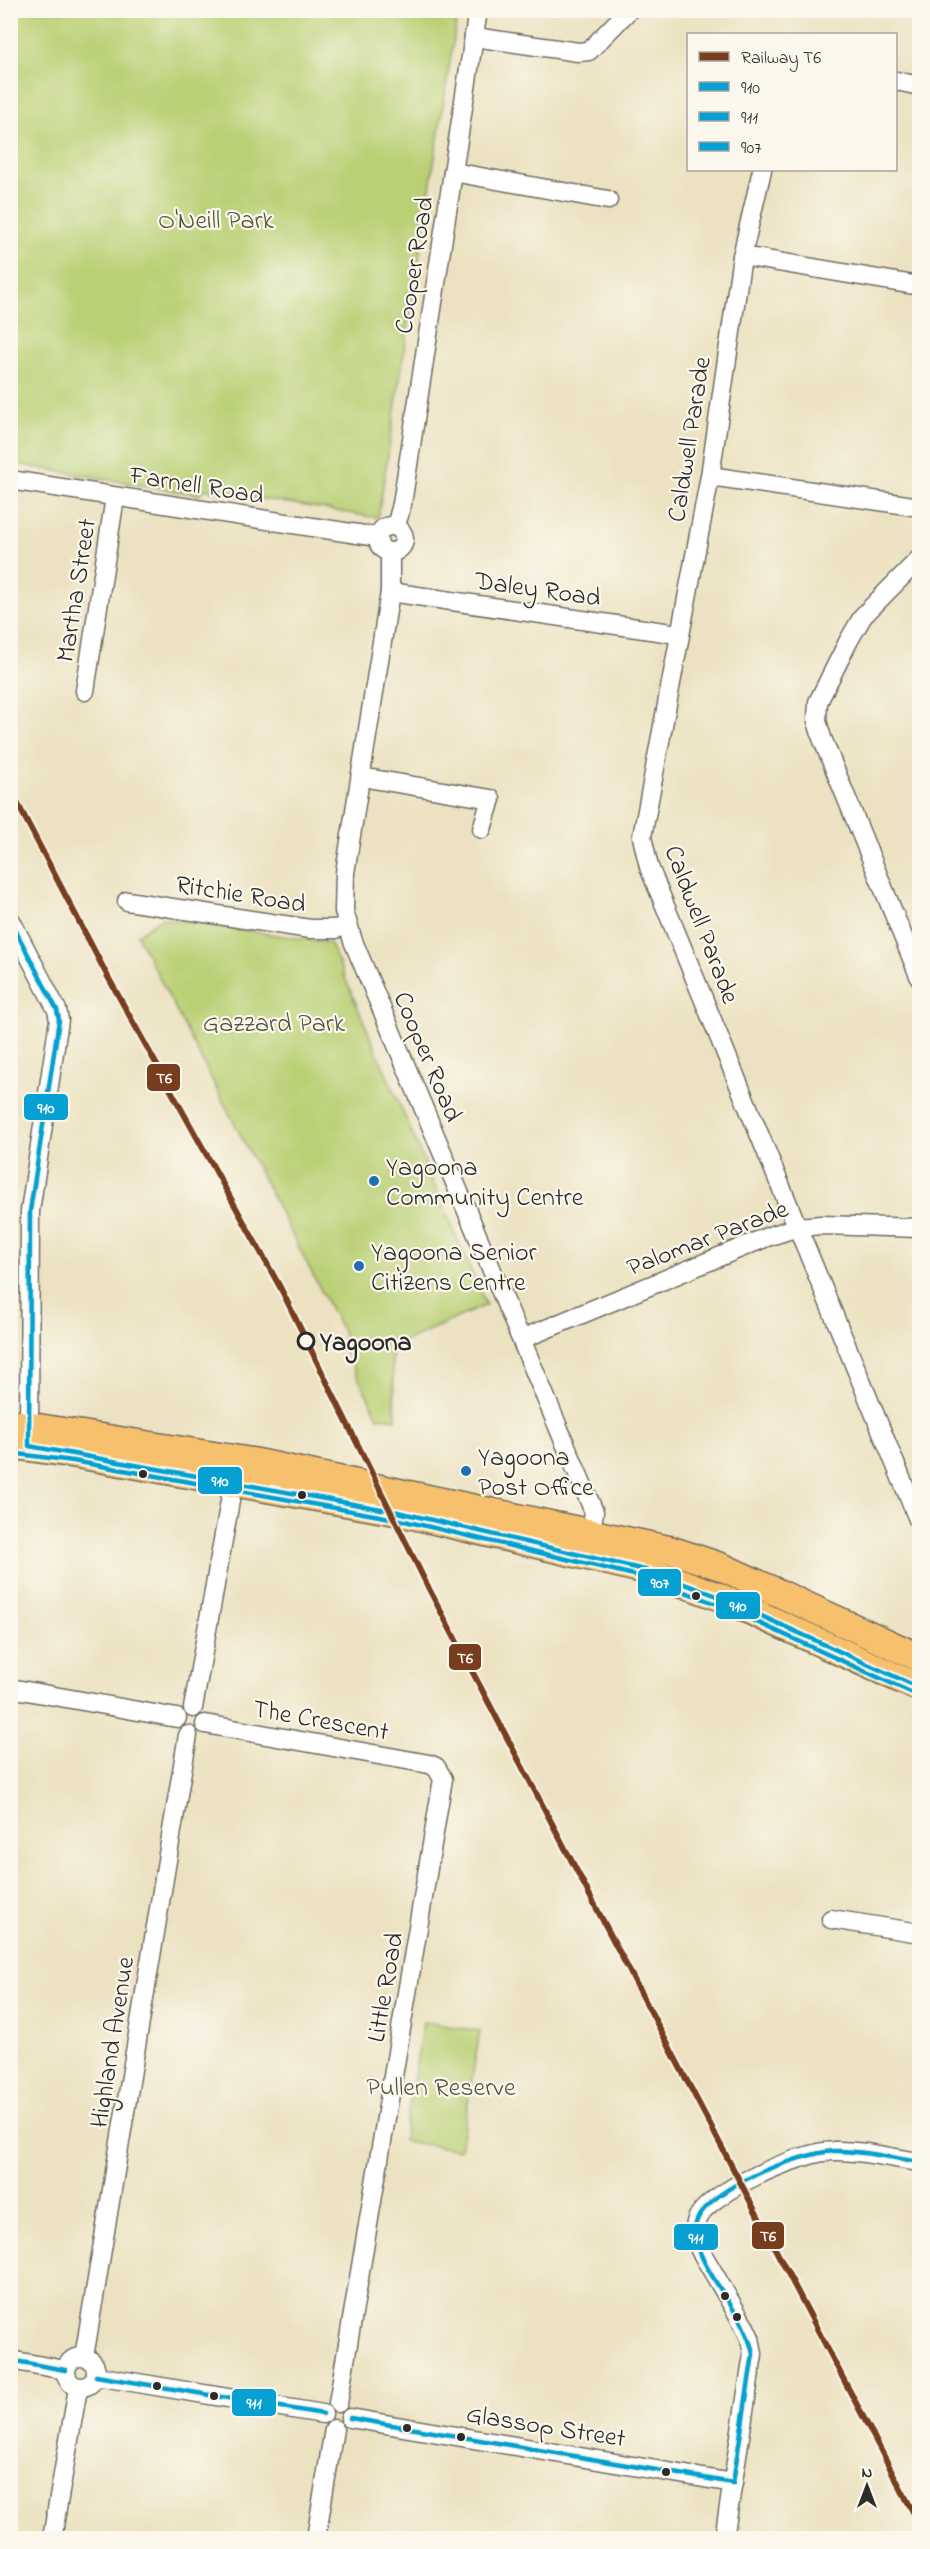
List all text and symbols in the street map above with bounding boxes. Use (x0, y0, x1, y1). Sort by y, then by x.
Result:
legend (687, 33, 897, 171)
text: Railway T6 (741, 46, 821, 72)
text: 910 (741, 76, 760, 102)
text: 911 (741, 106, 758, 132)
text: 907 (741, 136, 762, 162)
street label: Cooper Road (386, 194, 446, 337)
park label: O'Neill Park (158, 203, 275, 241)
street label: Caldwell Parade (659, 354, 723, 525)
street label: Farnell Road (126, 457, 267, 516)
street label: Martha Street (48, 516, 108, 665)
street label: Daley Road (471, 563, 603, 619)
street label: Caldwell Parade (653, 840, 748, 1010)
street label: Ritchie Road (173, 867, 309, 925)
street label: Cooper Road (382, 986, 471, 1129)
park label: Gazzard Park (203, 1006, 346, 1044)
line badge: T6 (146, 1063, 181, 1092)
text: T6 (156, 1067, 173, 1091)
line badge: 910 (23, 1093, 69, 1121)
text: 910 (37, 1097, 54, 1121)
place label: Yagoona Community Centre (386, 1150, 584, 1218)
marker: Yagoona Community Centre (367, 1174, 381, 1188)
street label: Palomar Parade (622, 1191, 795, 1288)
place label: Yagoona Senior Citizens Centre (371, 1235, 537, 1303)
marker: Yagoona Senior Citizens Centre (352, 1259, 366, 1273)
place label: Yagoona (319, 1325, 412, 1364)
marker: Yagoona (297, 1332, 315, 1350)
place label: Yagoona Post Office (478, 1440, 594, 1508)
marker: Yagoona Post Office (459, 1464, 473, 1478)
line badge: 910 (197, 1466, 243, 1495)
unlabelled marker (137, 1468, 149, 1480)
text: 910 (211, 1470, 228, 1494)
unlabelled marker (296, 1489, 308, 1501)
line badge: 907 (637, 1568, 682, 1597)
text: 907 (650, 1572, 670, 1596)
unlabelled marker (690, 1590, 702, 1602)
line badge: 910 (715, 1591, 761, 1620)
text: 910 (729, 1595, 746, 1619)
line badge: T6 (448, 1643, 482, 1671)
text: T6 (457, 1647, 474, 1671)
street label: The Crescent (250, 1691, 392, 1753)
street label: Little Road (359, 1929, 415, 2045)
street label: Highland Avenue (82, 1954, 146, 2131)
park label: Pullen Reserve (366, 2070, 516, 2108)
line badge: T6 (751, 2221, 785, 2250)
line badge: 911 (673, 2223, 719, 2251)
text: T6 (760, 2225, 777, 2249)
text: 911 (688, 2227, 704, 2251)
unlabelled marker (719, 2290, 731, 2302)
unlabelled marker (731, 2311, 743, 2323)
unlabelled marker (151, 2380, 163, 2392)
line badge: 911 (231, 2388, 277, 2417)
unlabelled marker (208, 2390, 220, 2402)
text: 911 (246, 2392, 262, 2416)
street label: Glassop Street (463, 2397, 628, 2459)
unlabelled marker (401, 2422, 413, 2434)
unlabelled marker (455, 2431, 467, 2443)
north arrow (837, 2456, 897, 2516)
text: N (862, 2461, 873, 2485)
unlabelled marker (660, 2466, 672, 2478)

